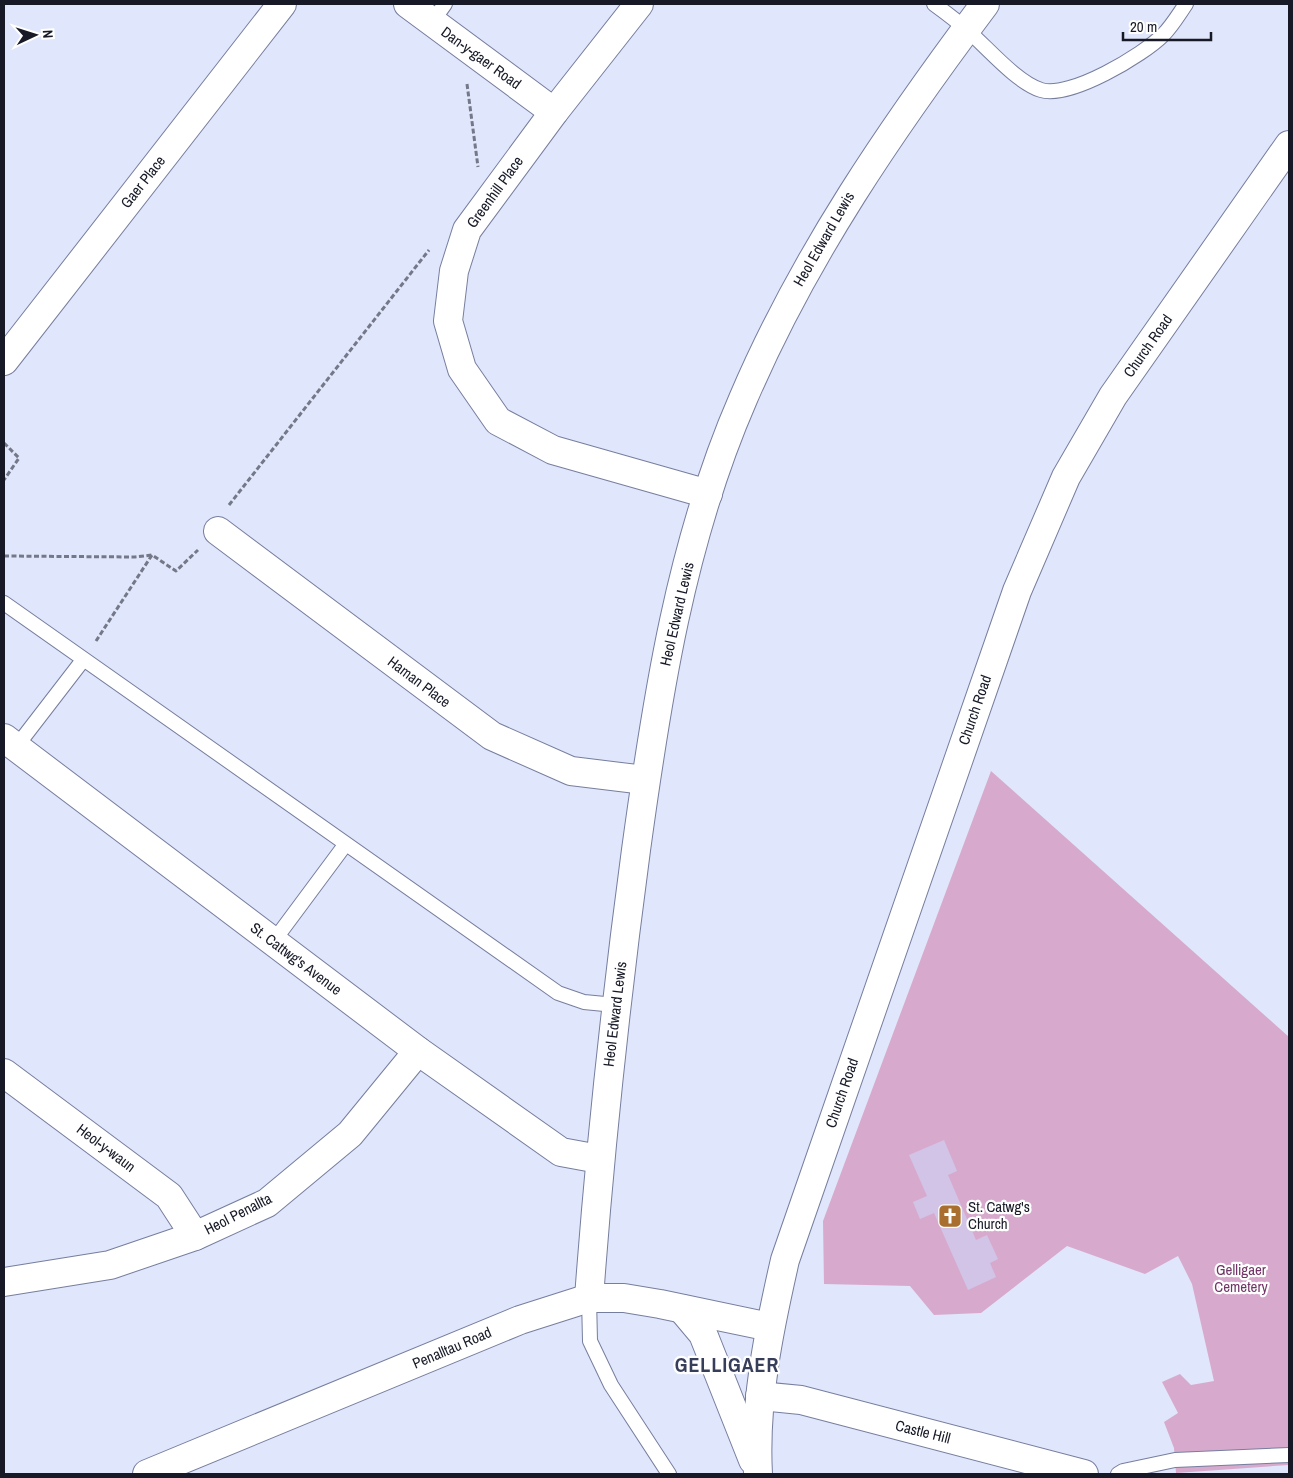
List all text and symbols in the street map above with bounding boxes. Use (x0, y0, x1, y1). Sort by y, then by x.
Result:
north arrow (10, 10, 60, 60)
scale bar (1123, 10, 1210, 42)
text: 20 m (1130, 16, 1157, 37)
street label: Dan-y-gaer Road (437, 21, 526, 94)
text: N (39, 29, 57, 39)
street label: Gaer Place (115, 151, 170, 212)
street label: Greenhill Place (461, 151, 528, 232)
street label: Heol Edward Lewis (788, 188, 859, 290)
street label: Church Road (1118, 310, 1177, 381)
street label: Heol Edward Lewis (654, 560, 699, 668)
street label: Haman Place (383, 651, 455, 712)
street label: Church Road (953, 672, 996, 748)
street label: St. Cattwg's Avenue (246, 917, 346, 1000)
street label: Heol Edward Lewis (598, 960, 631, 1068)
street label: Church Road (820, 1055, 863, 1131)
street label: Heol-y-waun (72, 1118, 140, 1177)
street label: Heol Penallta (200, 1188, 275, 1240)
place label: St. Catwg's Church (968, 1196, 1030, 1234)
church icon: St. Catwg's Church (937, 1203, 963, 1229)
park label: Gelligaer Cemetery (1214, 1259, 1269, 1297)
street label: Penalltau Road (409, 1321, 495, 1374)
district label: GELLIGAER (675, 1351, 779, 1378)
street label: Castle Hill (893, 1415, 953, 1448)

